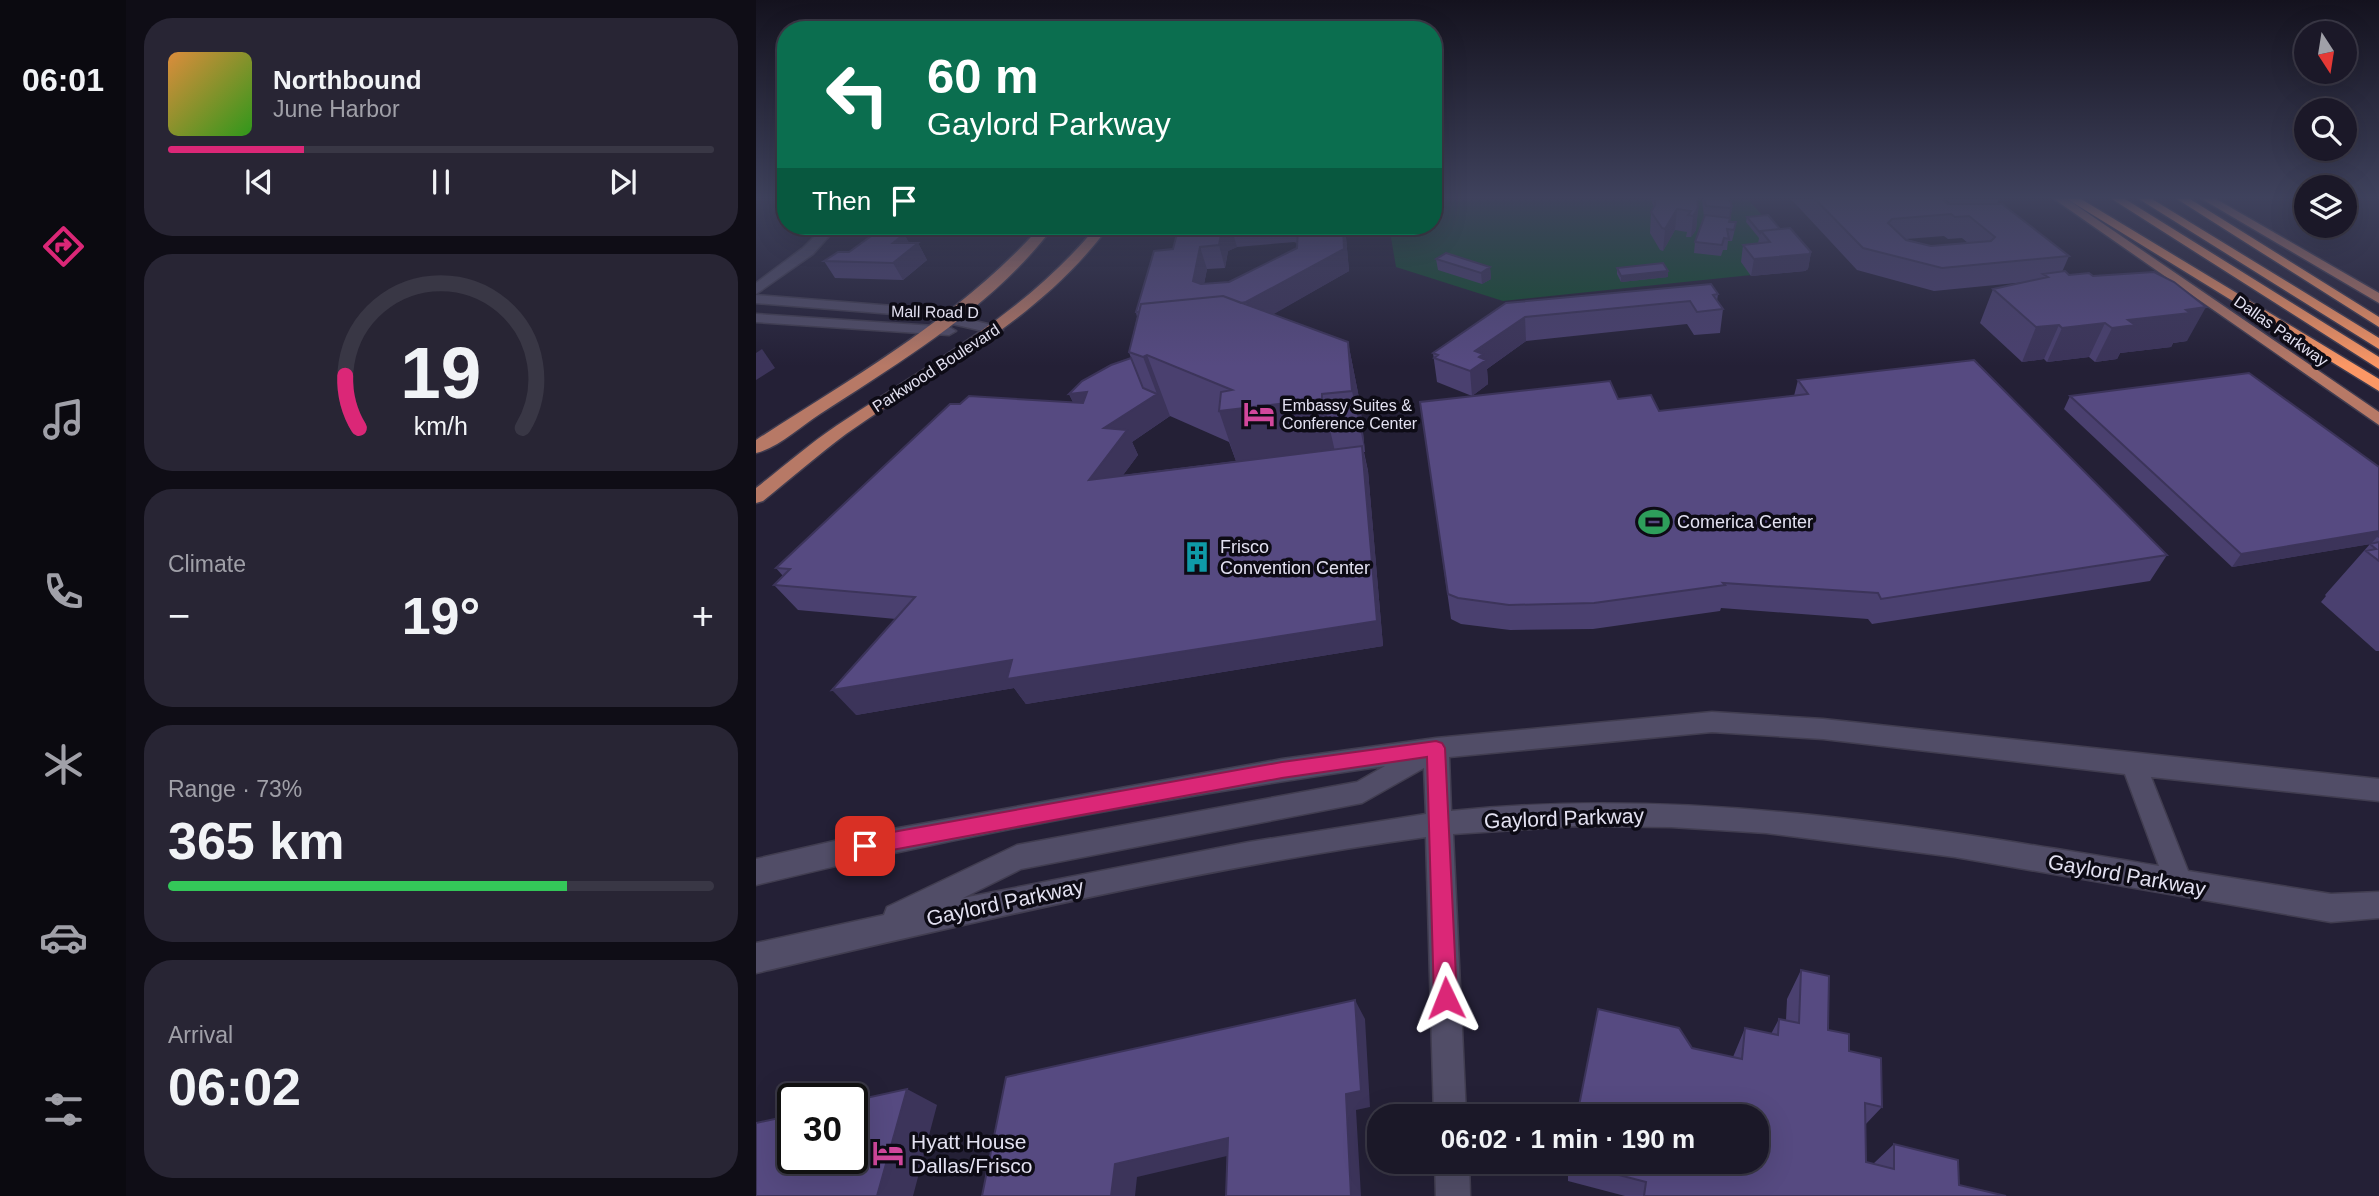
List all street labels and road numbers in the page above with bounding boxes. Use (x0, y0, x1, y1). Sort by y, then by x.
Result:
street label: Dallas Parkway (2231, 292, 2331, 370)
street label: Mall Road D (891, 303, 979, 321)
street label: Parkwood Boulevard (869, 321, 1003, 415)
street label: Gaylord Parkway (1484, 804, 1645, 832)
street label: Gaylord Parkway (2046, 850, 2208, 900)
street label: Gaylord Parkway (924, 874, 1086, 930)

